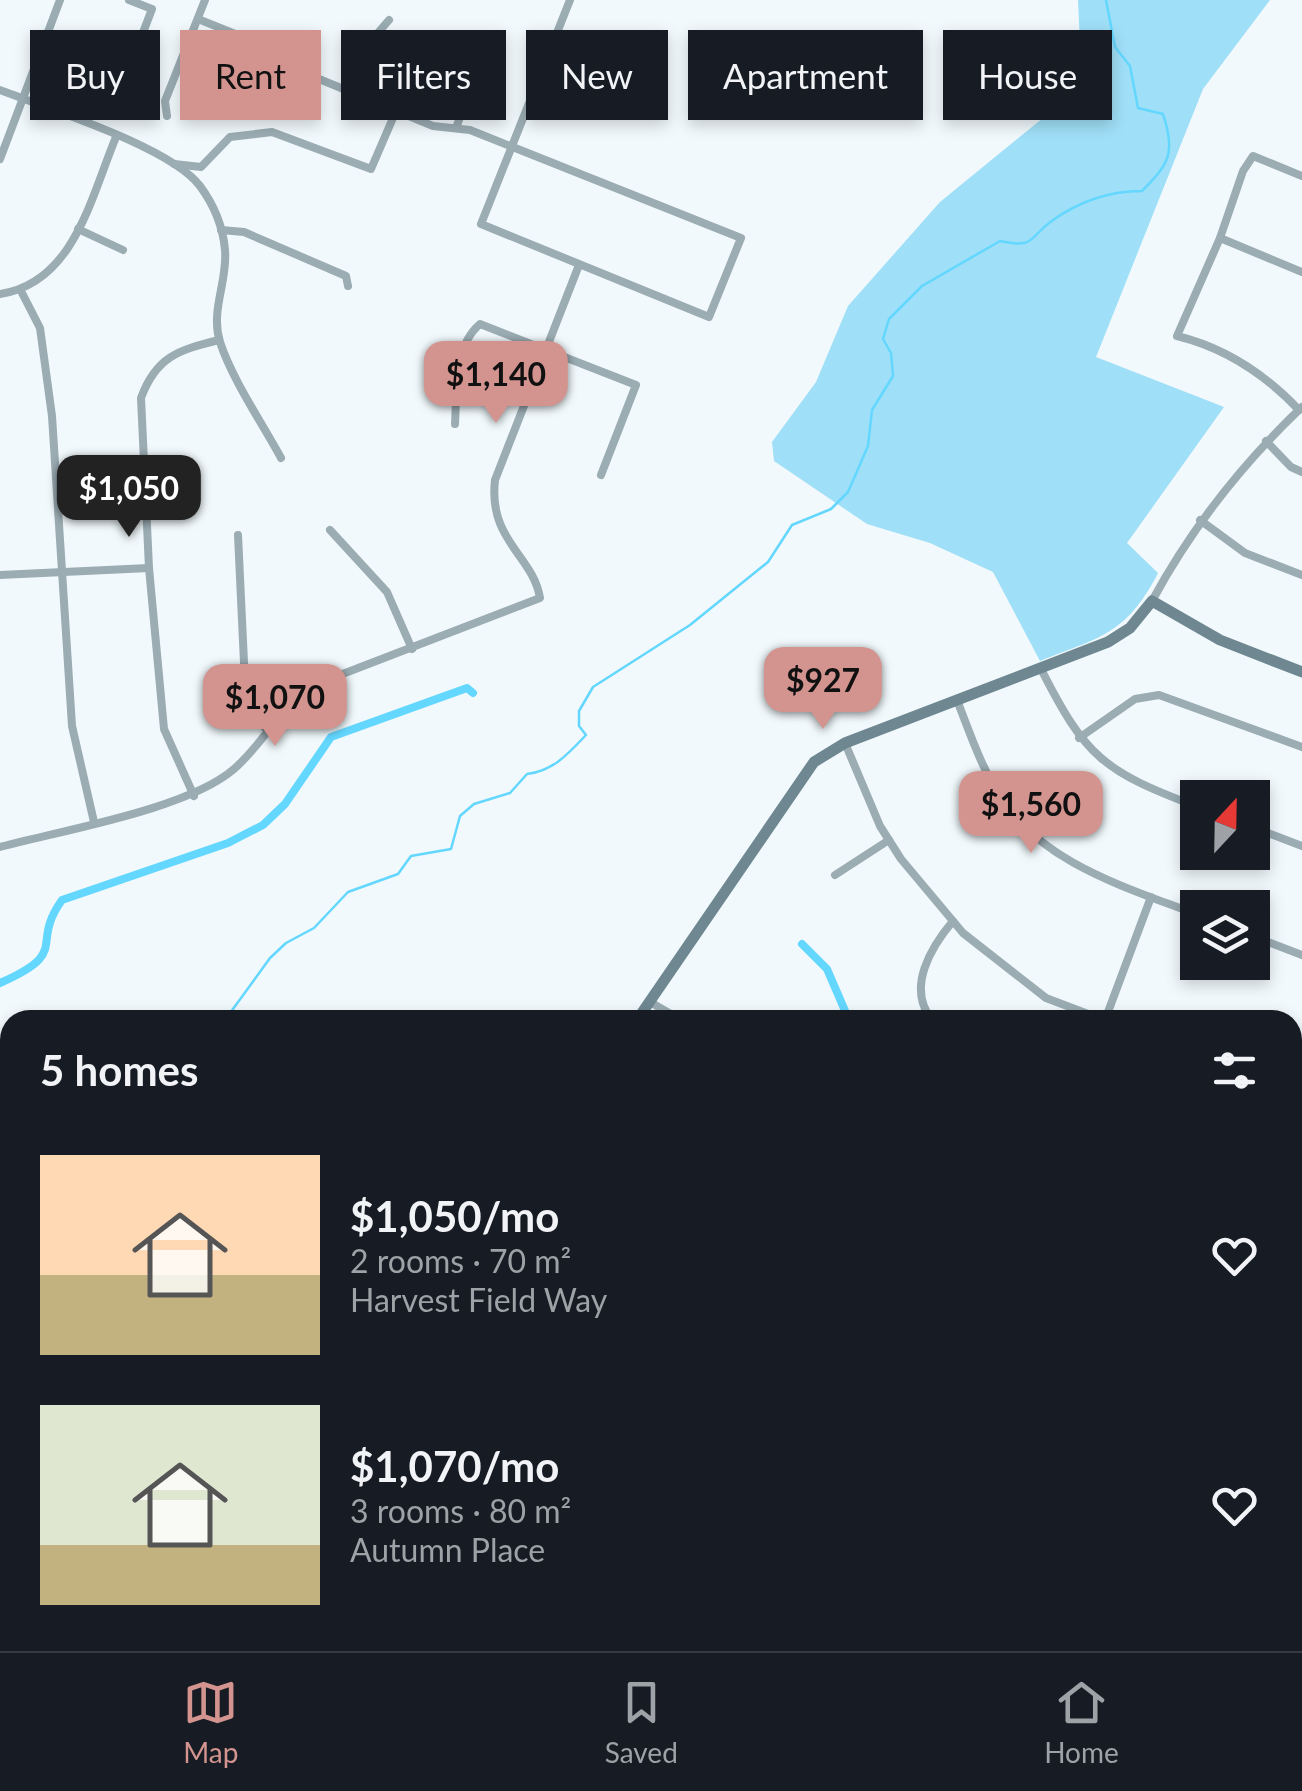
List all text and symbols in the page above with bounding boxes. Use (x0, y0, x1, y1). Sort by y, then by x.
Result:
chip: Buy (30, 30, 160, 120)
chip: Rent (180, 30, 321, 120)
chip: Filters (341, 30, 506, 120)
chip: New (526, 30, 668, 120)
chip: Apartment (688, 30, 923, 120)
chip: House (943, 30, 1112, 120)
pin: $1,140 (415, 341, 577, 426)
text: $1,140 (446, 354, 546, 393)
pin: $1,050 (48, 455, 210, 540)
text: $1,050 (79, 468, 179, 507)
pin: $927 (764, 647, 882, 732)
text: $927 (786, 660, 860, 699)
pin: $1,070 (194, 664, 356, 749)
text: $1,070 (225, 677, 325, 716)
pin: $1,560 (950, 771, 1112, 856)
north arrow (1180, 780, 1270, 870)
map controls (1180, 780, 1270, 980)
text: $1,560 (981, 784, 1081, 823)
button: layers (1180, 890, 1270, 980)
icon: filters (1207, 1043, 1262, 1098)
text: 5 homes (40, 1045, 198, 1095)
text: $1,050/mo (350, 1191, 559, 1241)
icon: home (120, 1195, 240, 1315)
icon: heart (1207, 1228, 1262, 1283)
text: 2 rooms · 70 m² (350, 1241, 571, 1280)
text: Harvest Field Way (350, 1280, 607, 1319)
text: $1,070/mo (350, 1441, 559, 1491)
icon: home (120, 1445, 240, 1565)
icon: heart (1207, 1478, 1262, 1533)
text: 3 rooms · 80 m² (350, 1491, 571, 1530)
text: Autumn Place (350, 1530, 545, 1569)
tab: Map (183, 1675, 238, 1769)
tab: Saved (605, 1675, 678, 1769)
tab: Home (1044, 1675, 1119, 1769)

